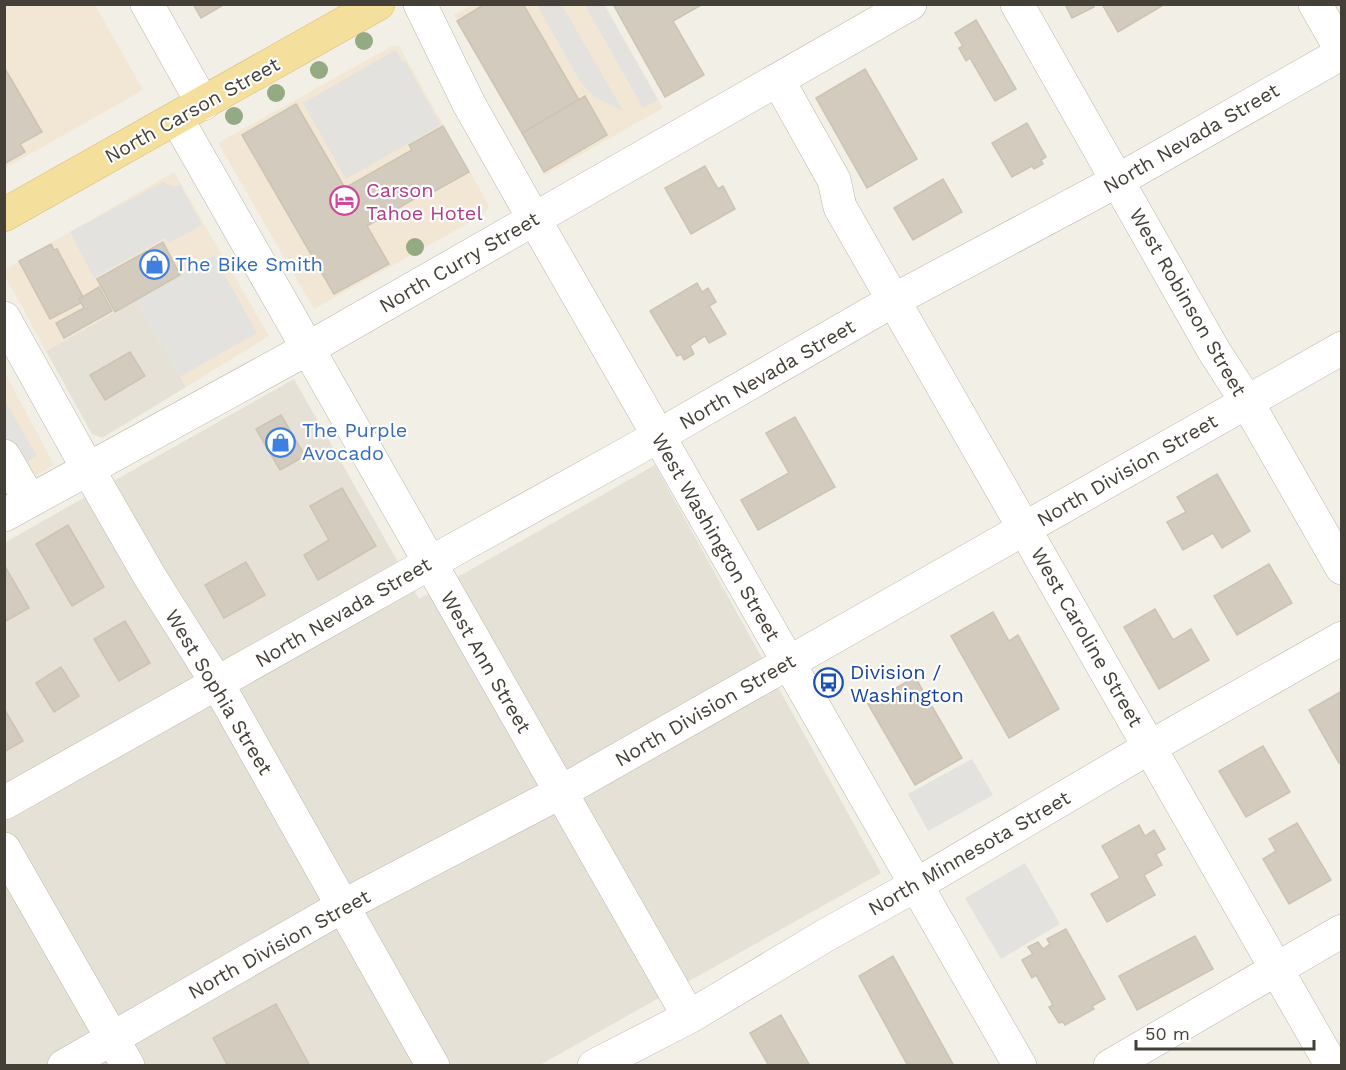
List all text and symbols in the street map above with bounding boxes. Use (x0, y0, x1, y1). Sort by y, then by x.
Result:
street label: North Carson Street (100, 52, 284, 168)
street label: North Nevada Street (1099, 77, 1284, 198)
place label: Carson Tahoe Hotel (366, 178, 483, 225)
hotel icon: Carson Tahoe Hotel (329, 185, 361, 217)
street label: West Robinson Street (1124, 204, 1252, 401)
street label: North Curry Street (375, 206, 544, 318)
shop icon: The Bike Smith (138, 248, 170, 280)
place label: The Bike Smith (175, 252, 323, 276)
street label: North Nevada Street (675, 313, 860, 434)
street label: North Division Street (1033, 408, 1222, 531)
place label: The Purple Avocado (302, 418, 407, 465)
shop icon: The Purple Avocado (265, 426, 297, 458)
street label: West Washington Street (647, 429, 786, 646)
street label: West Caroline Street (1026, 543, 1148, 731)
street label: North Nevada Street (251, 551, 436, 672)
street label: West Ann Street (436, 587, 537, 738)
street label: West Sophia Street (160, 605, 278, 780)
street label: North Division Street (611, 648, 800, 771)
place label: Division / Washington (850, 660, 964, 707)
bus stop icon: Division / Washington (813, 667, 845, 699)
street label: North Minnesota Street (864, 785, 1075, 921)
street label: North Division Street (184, 884, 375, 1004)
scale bar (1136, 1013, 1314, 1051)
text: 50 m (1145, 1023, 1190, 1044)

